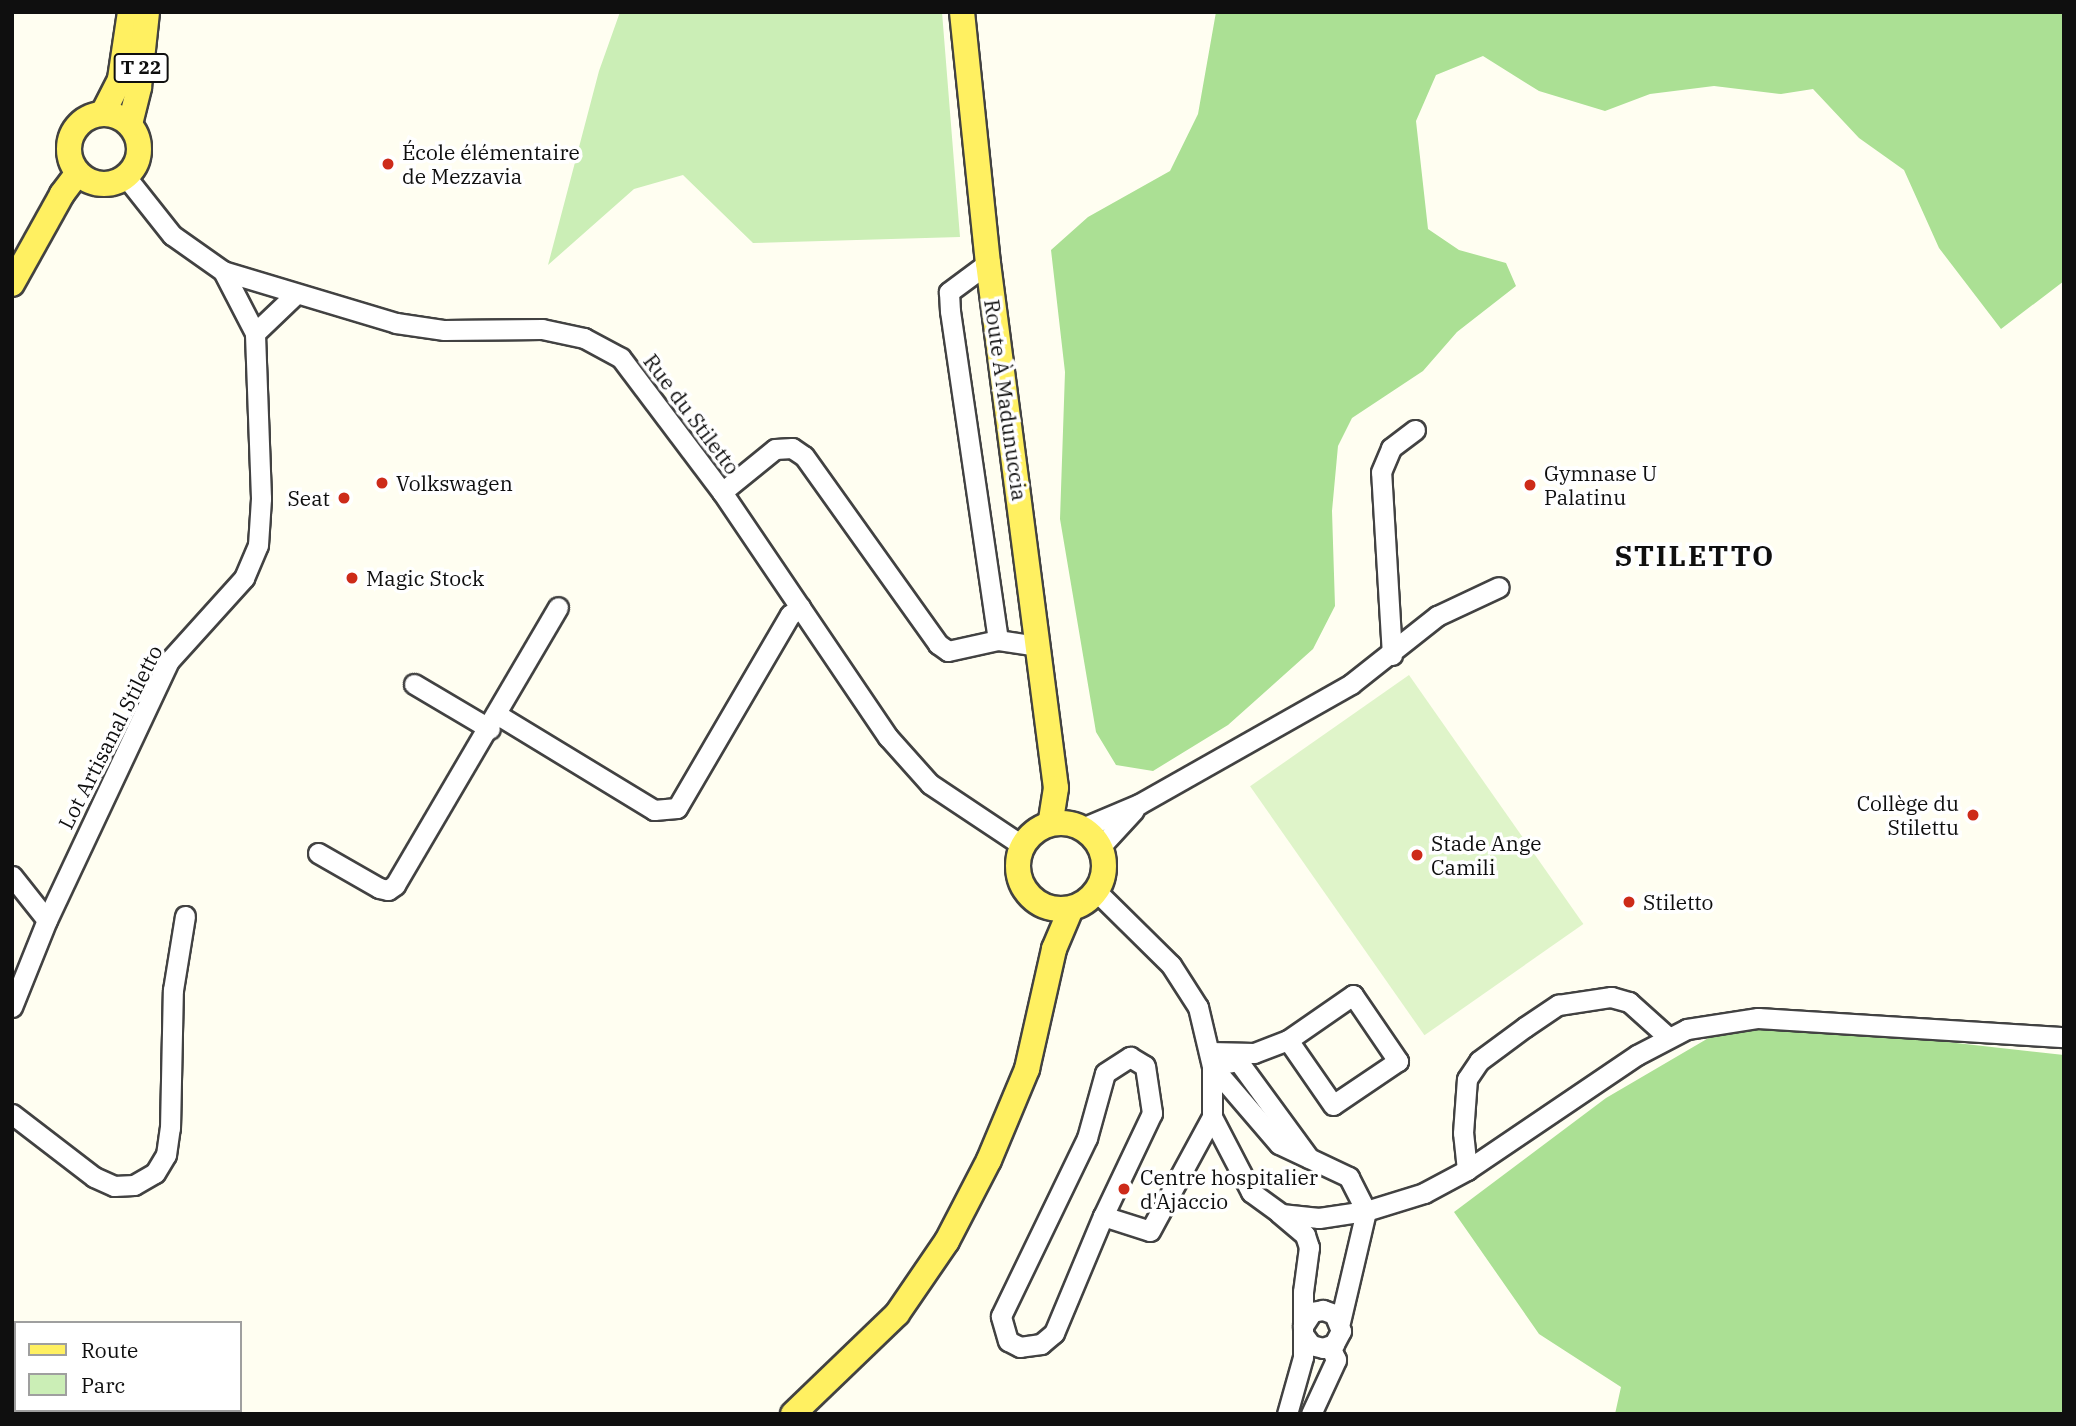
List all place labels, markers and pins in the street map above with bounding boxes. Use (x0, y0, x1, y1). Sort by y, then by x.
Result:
place label: École élémentaire de Mezzavia (402, 139, 580, 189)
marker: École élémentaire de Mezzavia (380, 156, 396, 172)
place label: Gymnase U Palatinu (1544, 460, 1657, 510)
place label: Volkswagen (396, 470, 513, 496)
marker: Volkswagen (374, 475, 390, 491)
marker: Gymnase U Palatinu (1522, 477, 1538, 493)
place label: Seat (288, 485, 330, 511)
marker: Seat (336, 490, 352, 506)
place label: Magic Stock (366, 565, 484, 591)
marker: Magic Stock (344, 570, 360, 586)
place label: Collège du Stilettu (1857, 790, 1959, 840)
marker: Collège du Stilettu (1965, 807, 1981, 823)
place label: Stade Ange Camili (1431, 830, 1542, 880)
marker: Stade Ange Camili (1409, 847, 1425, 863)
place label: Stiletto (1643, 889, 1713, 915)
marker: Stiletto (1621, 894, 1637, 910)
place label: Centre hospitalier d'Ajaccio (1140, 1164, 1318, 1214)
marker: Centre hospitalier d'Ajaccio (1114, 1179, 1134, 1199)

